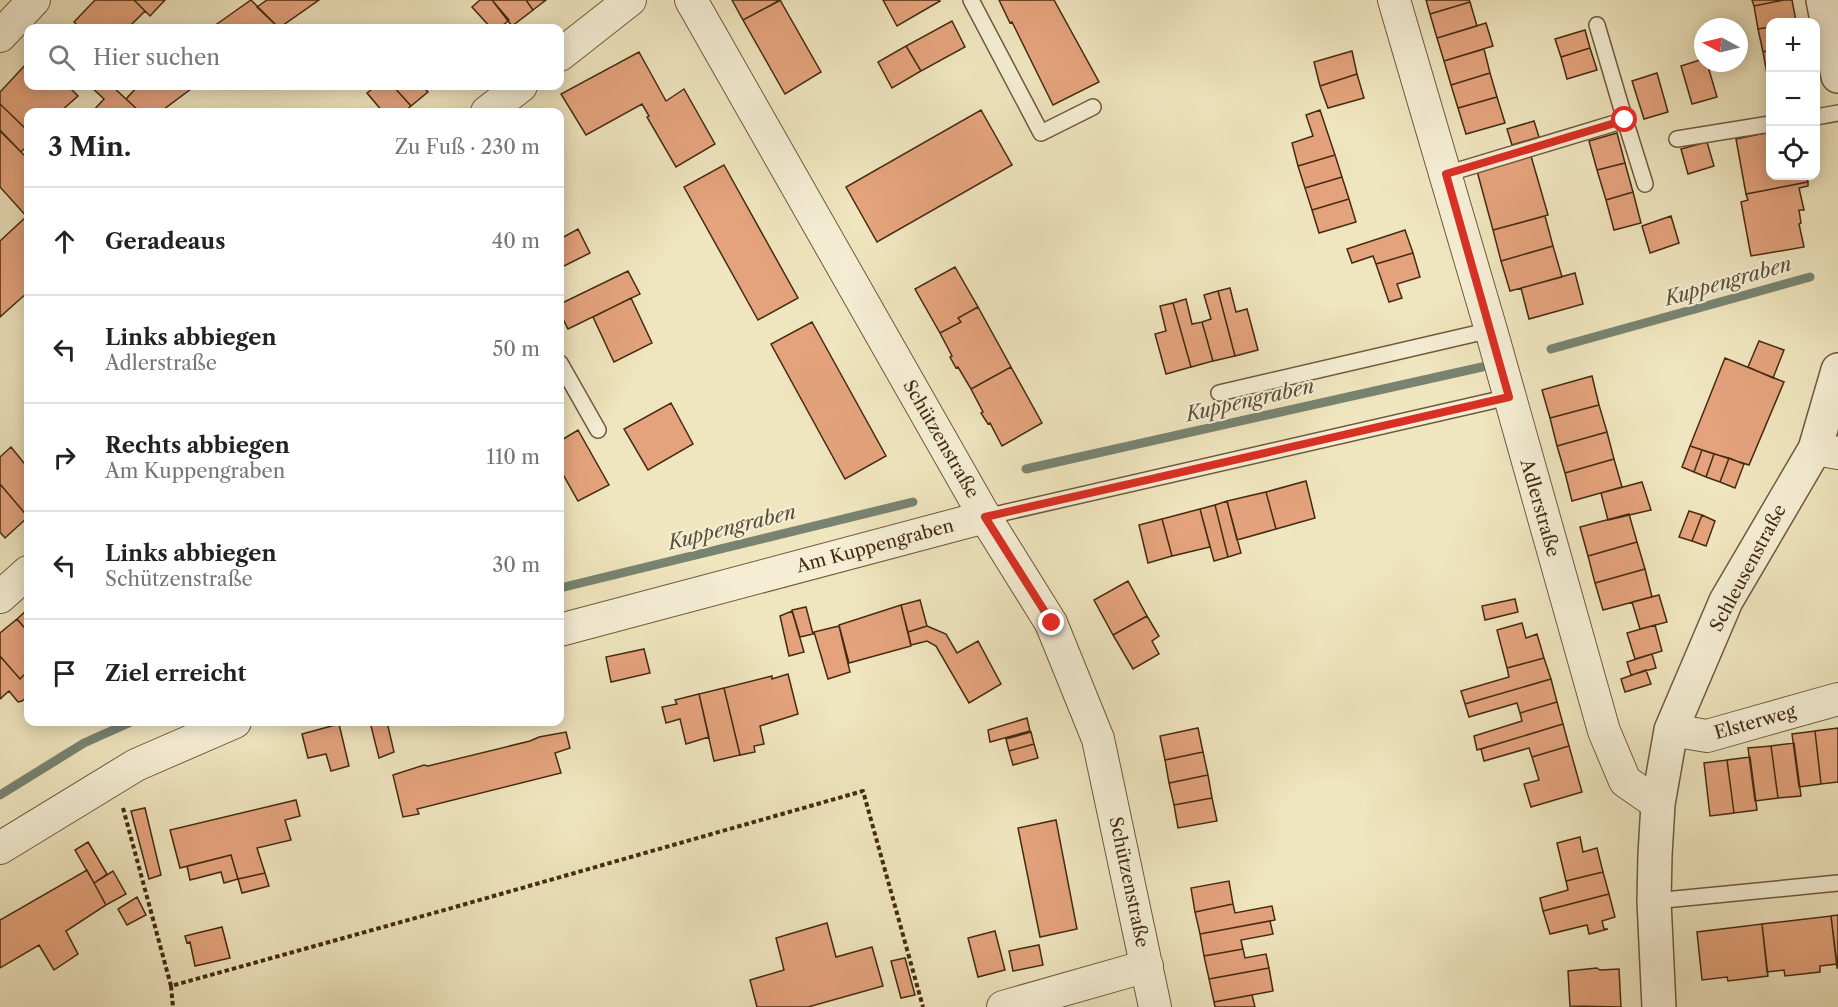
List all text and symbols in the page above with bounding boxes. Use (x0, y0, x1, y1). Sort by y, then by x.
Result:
north arrow (1694, 18, 1748, 72)
map controls (1766, 18, 1820, 180)
button: + (1766, 18, 1820, 72)
search box (24, 24, 564, 90)
icon: search (45, 41, 78, 74)
text: Hier suchen (93, 44, 220, 71)
button: − (1766, 72, 1820, 126)
route start (1611, 106, 1637, 132)
button: locate (1766, 126, 1820, 180)
text: 3 Min. (48, 131, 131, 163)
text: Zu Fuß · 230 m (395, 135, 540, 159)
icon: ahead (48, 225, 81, 258)
text: Geradeaus (105, 228, 225, 255)
text: 40 m (492, 229, 540, 253)
water label: Kuppengraben (1660, 251, 1794, 311)
text: Links abbiegen (105, 324, 277, 351)
icon: left (48, 333, 81, 366)
text: 50 m (493, 337, 540, 361)
text: Adlerstraße (105, 351, 217, 375)
water label: Kuppengraben (1182, 374, 1317, 427)
street label: Schützenstraße (898, 376, 984, 502)
text: Rechts abbiegen (105, 432, 290, 459)
icon: right (48, 441, 81, 474)
text: 110 m (487, 445, 540, 469)
street label: Adlerstraße (1515, 456, 1564, 559)
text: Am Kuppengraben (105, 459, 285, 483)
water label: Kuppengraben (664, 500, 798, 555)
street label: Schleusenstraße (1705, 501, 1791, 635)
street label: Am Kuppengraben (793, 514, 956, 578)
text: Links abbiegen (105, 540, 277, 567)
icon: left (48, 549, 81, 582)
text: 30 m (492, 553, 540, 577)
text: Schützenstraße (105, 567, 253, 591)
route end (1038, 609, 1064, 635)
icon: arrive (48, 657, 81, 690)
text: Ziel erreicht (105, 660, 246, 687)
street label: Elsterweg (1712, 700, 1799, 744)
street label: Schützenstraße (1104, 815, 1154, 949)

